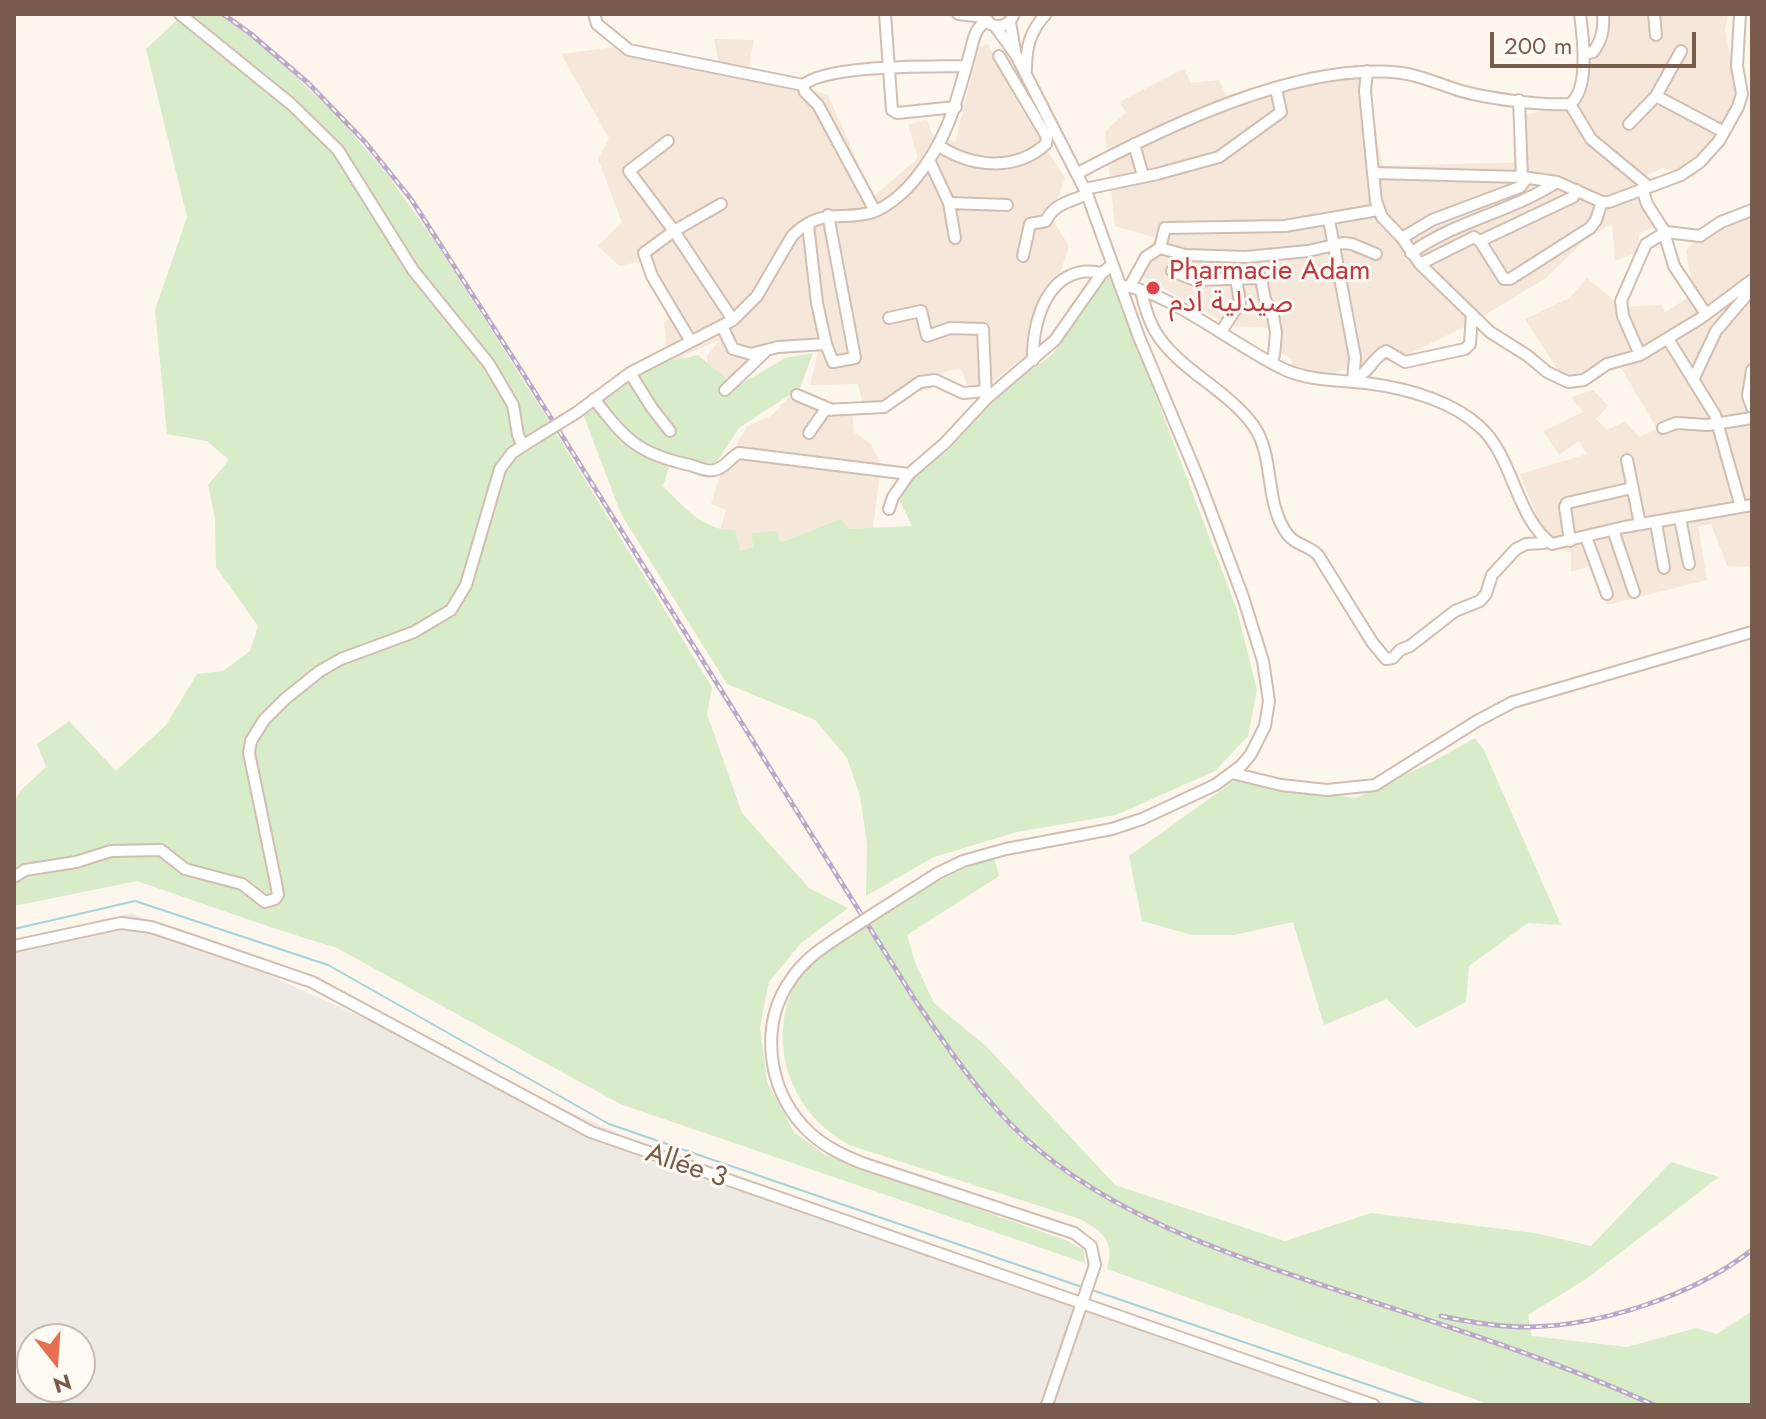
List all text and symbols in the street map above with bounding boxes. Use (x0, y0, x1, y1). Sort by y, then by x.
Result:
scale bar (1494, 16, 1700, 66)
text: 200 m (1504, 28, 1572, 63)
place label: Pharmacie Adam صيدلية اًدم (1169, 255, 1371, 321)
marker: Pharmacie Adam صيدلية اًدم (1144, 279, 1162, 297)
street label: Allée 3 (641, 1137, 731, 1197)
north arrow (16, 1323, 96, 1403)
text: N (49, 1366, 75, 1402)

